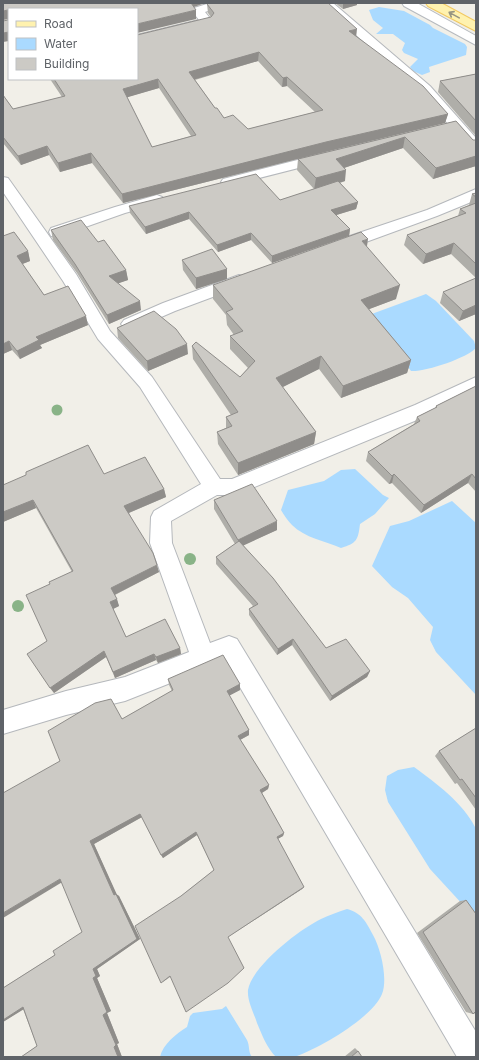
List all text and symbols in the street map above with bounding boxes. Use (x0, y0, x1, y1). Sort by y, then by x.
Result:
legend (8, 8, 138, 80)
one-way arrow (448, 11, 460, 18)
text: Road (44, 16, 73, 31)
text: Water (44, 36, 78, 51)
text: Building (44, 56, 89, 71)

